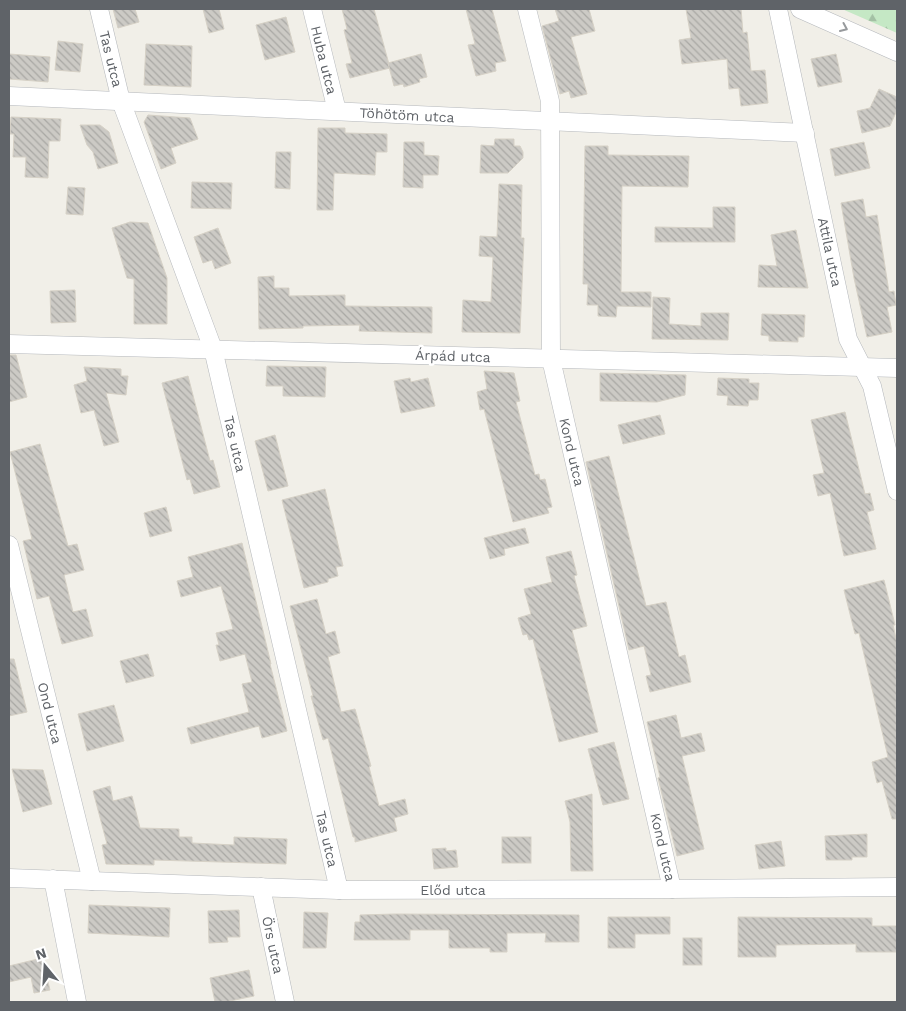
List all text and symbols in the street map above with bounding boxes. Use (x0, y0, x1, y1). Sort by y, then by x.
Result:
one-way arrow (839, 22, 848, 33)
street label: Huba utca (308, 24, 340, 96)
street label: Tas utca (96, 29, 126, 89)
street label: Töhötöm utca (359, 105, 455, 125)
street label: Attila utca (815, 216, 845, 288)
street label: Árpád utca (415, 347, 491, 365)
street label: Tas utca (221, 414, 249, 474)
street label: Kond utca (556, 416, 588, 488)
street label: Ond utca (35, 681, 65, 746)
street label: Tas utca (313, 809, 341, 869)
street label: Kond utca (647, 811, 679, 883)
street label: Előd utca (420, 882, 486, 898)
street label: Örs utca (259, 915, 287, 975)
north arrow (20, 941, 70, 991)
text: N (34, 944, 48, 963)

